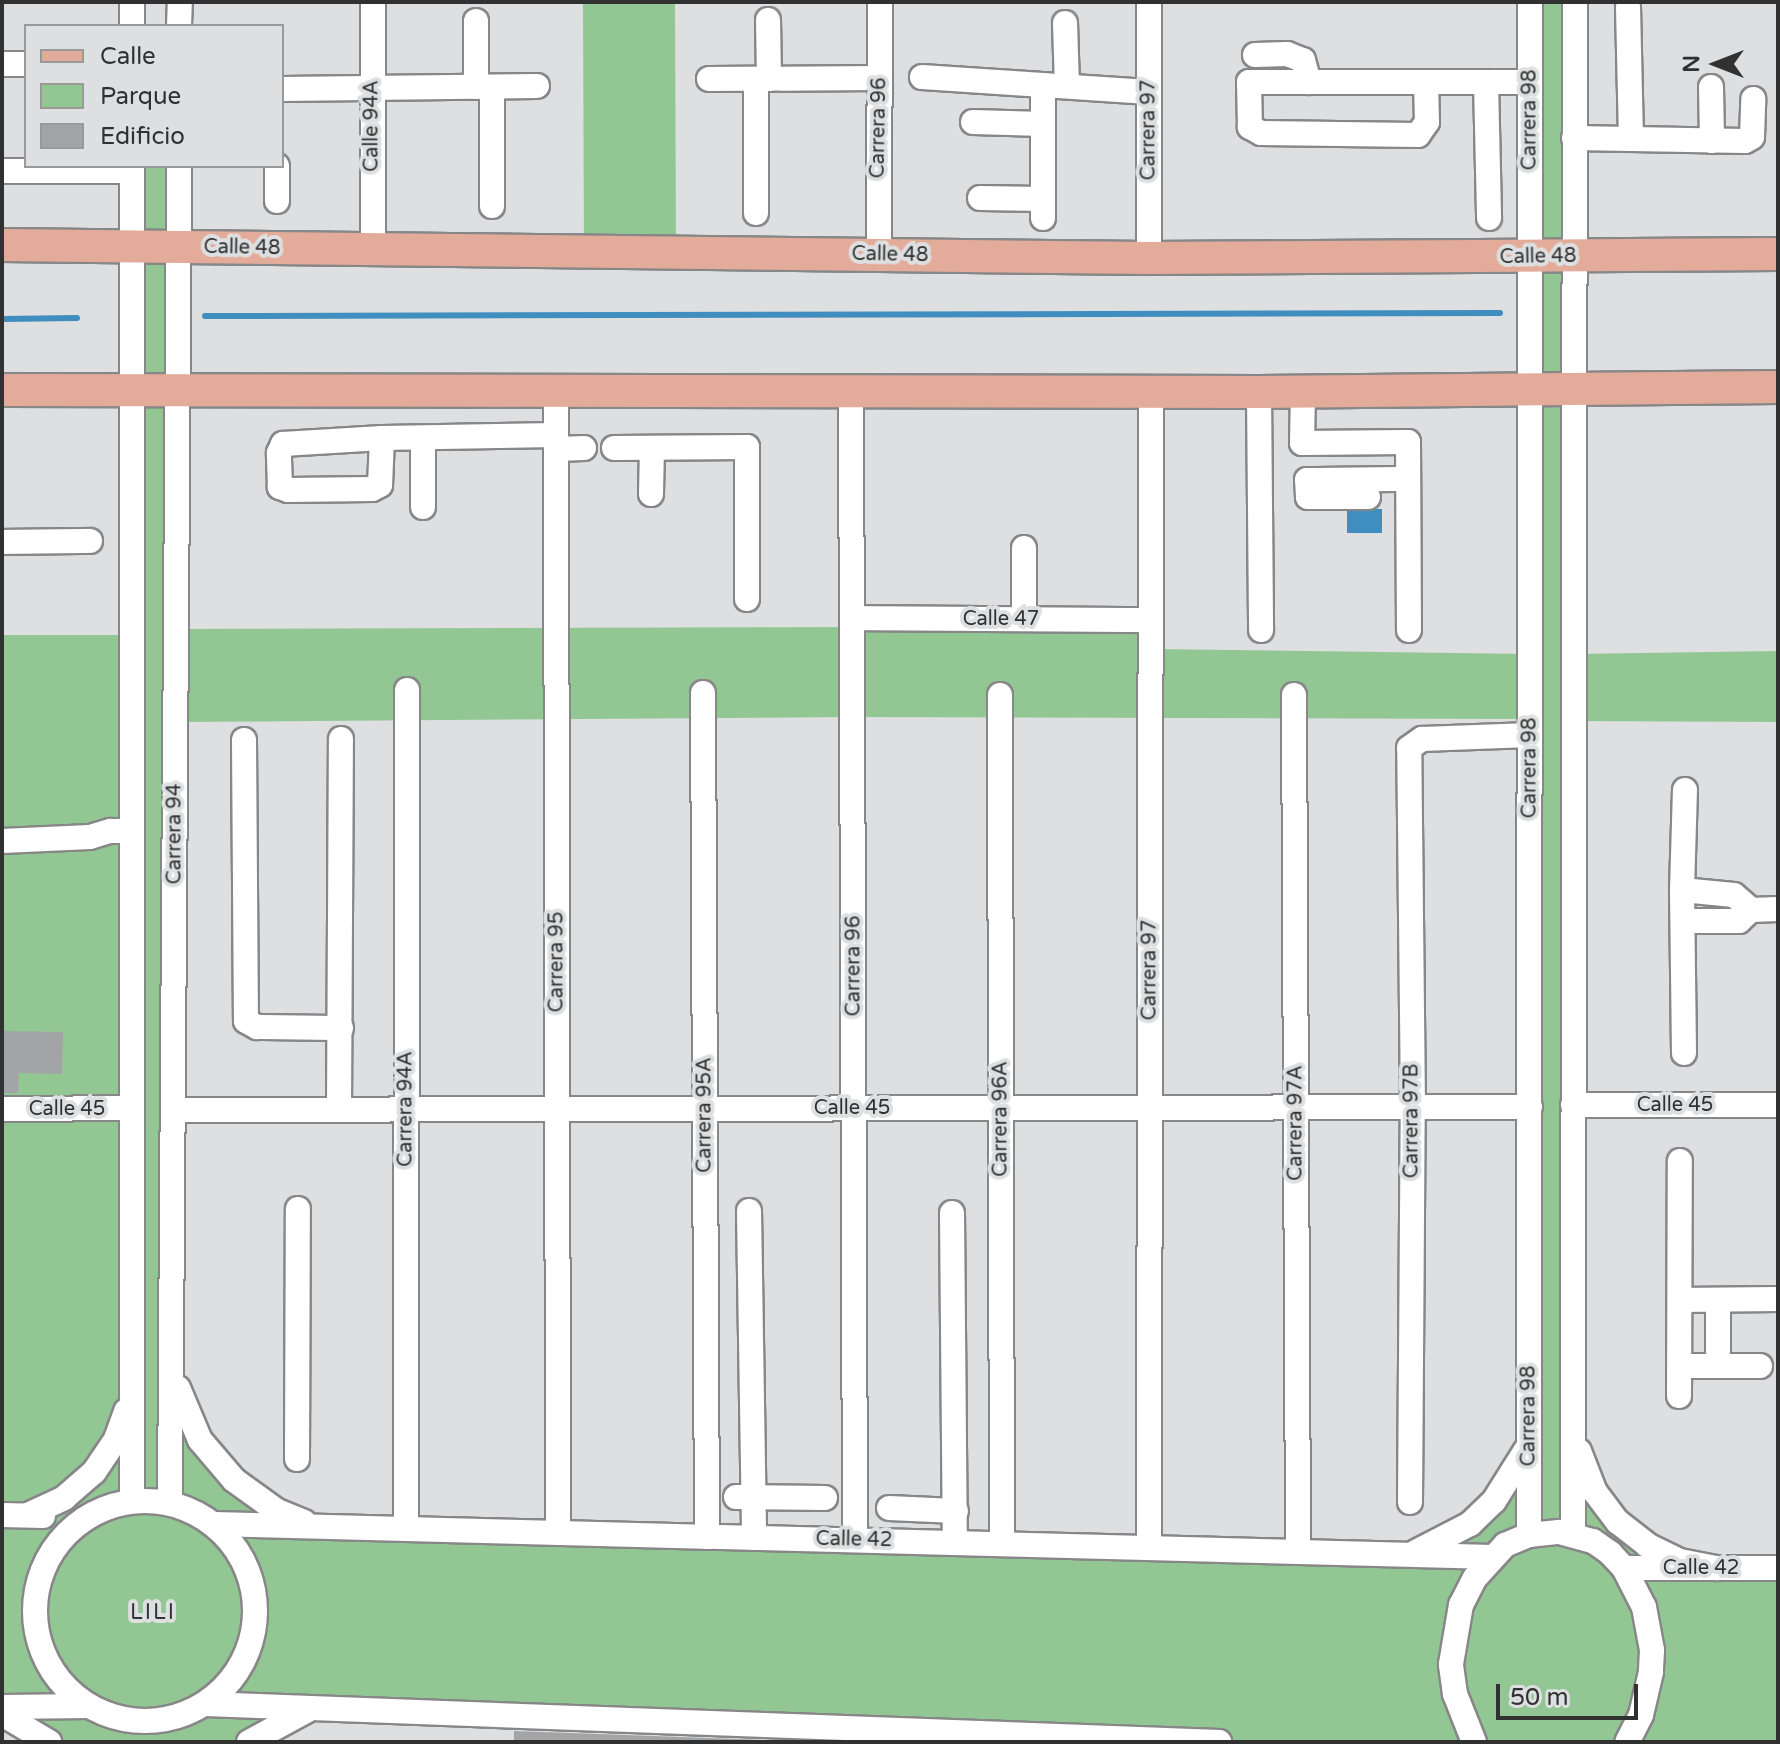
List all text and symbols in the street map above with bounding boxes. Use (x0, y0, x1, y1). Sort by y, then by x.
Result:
legend (24, 24, 284, 168)
north arrow (1676, 24, 1756, 104)
text: Calle (100, 42, 156, 71)
text: N (1679, 55, 1705, 73)
street label: Carrera 98 (1518, 70, 1542, 170)
street label: Carrera 96 (866, 77, 892, 179)
street label: Calle 94A (360, 80, 384, 172)
street label: Carrera 97 (1137, 80, 1161, 180)
text: Parque (100, 82, 181, 111)
text: Edificio (100, 122, 185, 151)
street label: Calle 48 (203, 235, 281, 261)
street label: Calle 48 (851, 242, 929, 268)
street label: Calle 48 (1499, 244, 1577, 270)
street label: Calle 47 (963, 607, 1039, 631)
street label: Carrera 98 (1518, 718, 1542, 818)
street label: Carrera 94 (163, 784, 187, 884)
street label: Carrera 95 (545, 912, 569, 1012)
street label: Carrera 96 (842, 916, 866, 1016)
street label: Carrera 97 (1138, 920, 1162, 1020)
street label: Carrera 94A (394, 1051, 418, 1167)
street label: Carrera 95A (693, 1057, 717, 1173)
street label: Carrera 96A (989, 1061, 1013, 1177)
street label: Carrera 97B (1400, 1064, 1424, 1178)
street label: Carrera 97A (1284, 1065, 1308, 1181)
street label: Calle 45 (1637, 1093, 1713, 1117)
street label: Calle 45 (814, 1096, 890, 1120)
street label: Calle 45 (29, 1097, 105, 1121)
street label: Carrera 98 (1517, 1366, 1541, 1466)
street label: Calle 42 (815, 1527, 893, 1553)
street label: Calle 42 (1663, 1556, 1739, 1580)
district label: LILI (130, 1600, 176, 1626)
scale bar (1500, 1668, 1642, 1718)
text: 50 m (1510, 1683, 1568, 1712)

